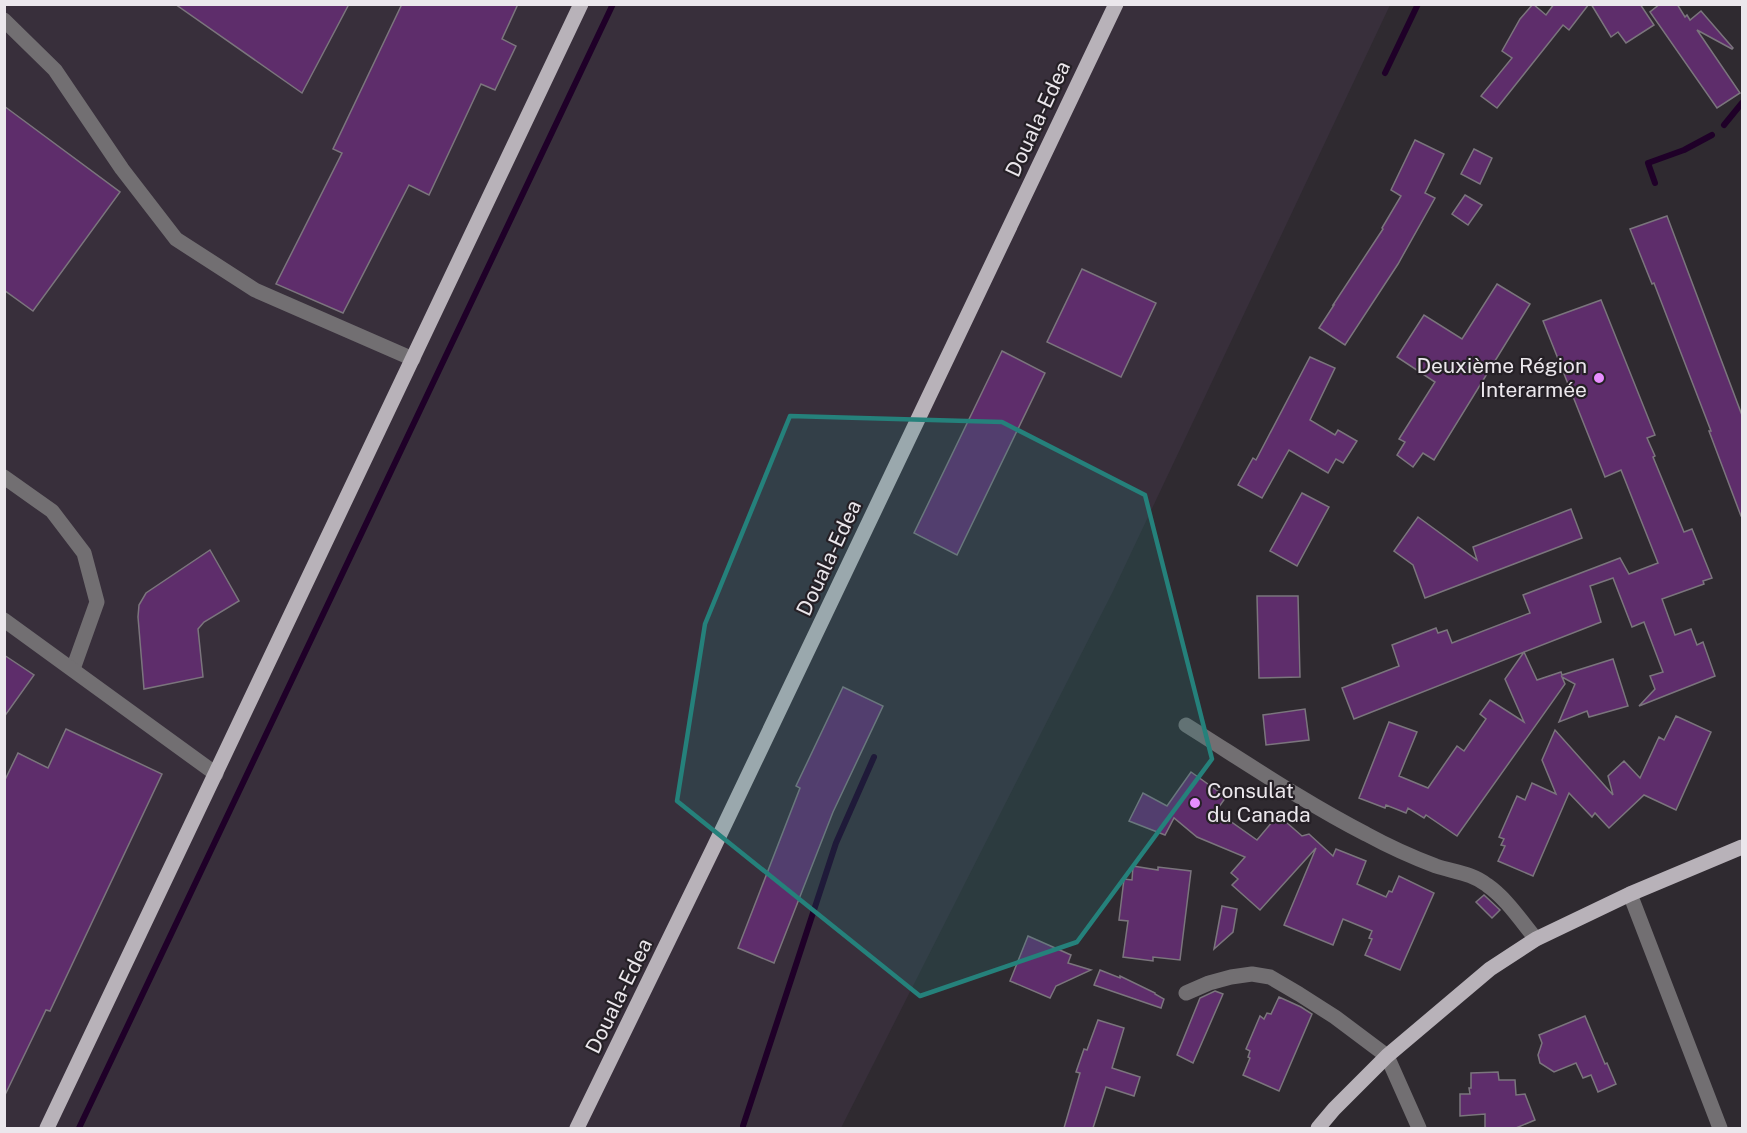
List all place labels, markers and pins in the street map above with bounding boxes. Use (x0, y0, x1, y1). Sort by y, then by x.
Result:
place label: Deuxième Région Interarmée (1416, 353, 1587, 402)
marker: Deuxième Région Interarmée (1592, 371, 1606, 385)
place label: Consulat du Canada (1207, 778, 1311, 827)
marker: Consulat du Canada (1188, 796, 1202, 810)

